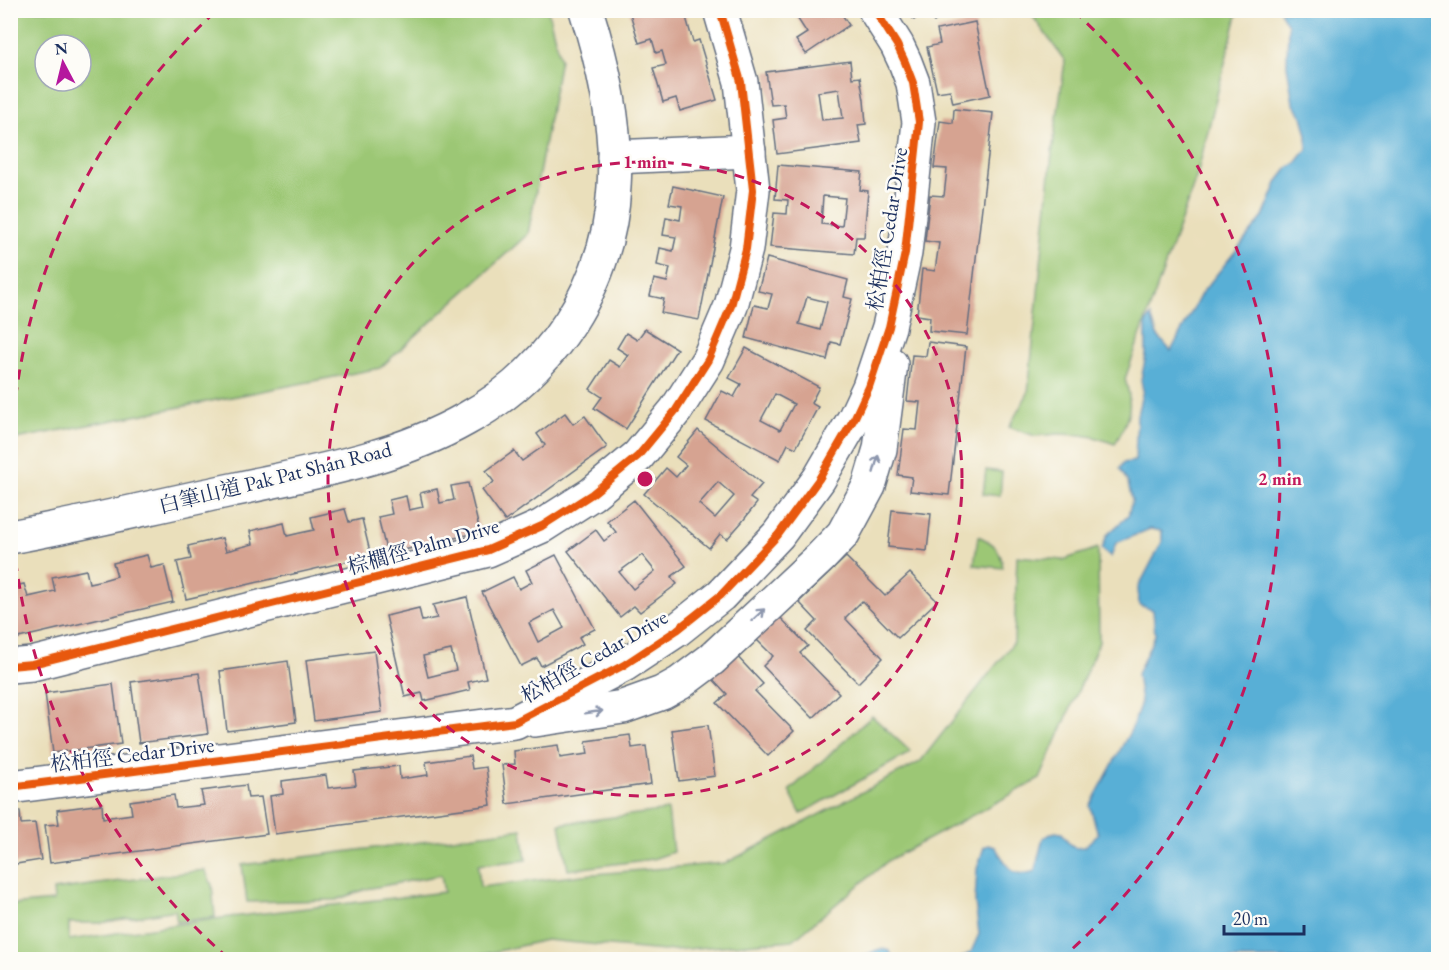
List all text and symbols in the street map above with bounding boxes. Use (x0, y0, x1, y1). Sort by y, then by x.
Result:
north arrow (33, 33, 93, 93)
text: N (54, 37, 69, 60)
street label: 松柏徑 Cedar Drive (861, 145, 913, 313)
text: 1 min (623, 150, 667, 173)
street label: 白筆山道 Pak Pat Shan Road (156, 435, 395, 519)
one-way arrow (871, 455, 882, 474)
text: 2 min (1258, 467, 1302, 490)
centre of rings (635, 469, 655, 489)
street label: 棕櫚徑 Palm Drive (344, 511, 502, 581)
street label: 松柏徑 Cedar Drive (516, 603, 672, 709)
one-way arrow (751, 608, 766, 622)
one-way arrow (584, 707, 604, 718)
street label: 松柏徑 Cedar Drive (48, 731, 216, 777)
scale bar (1224, 898, 1304, 936)
text: 20 m (1233, 907, 1268, 930)

